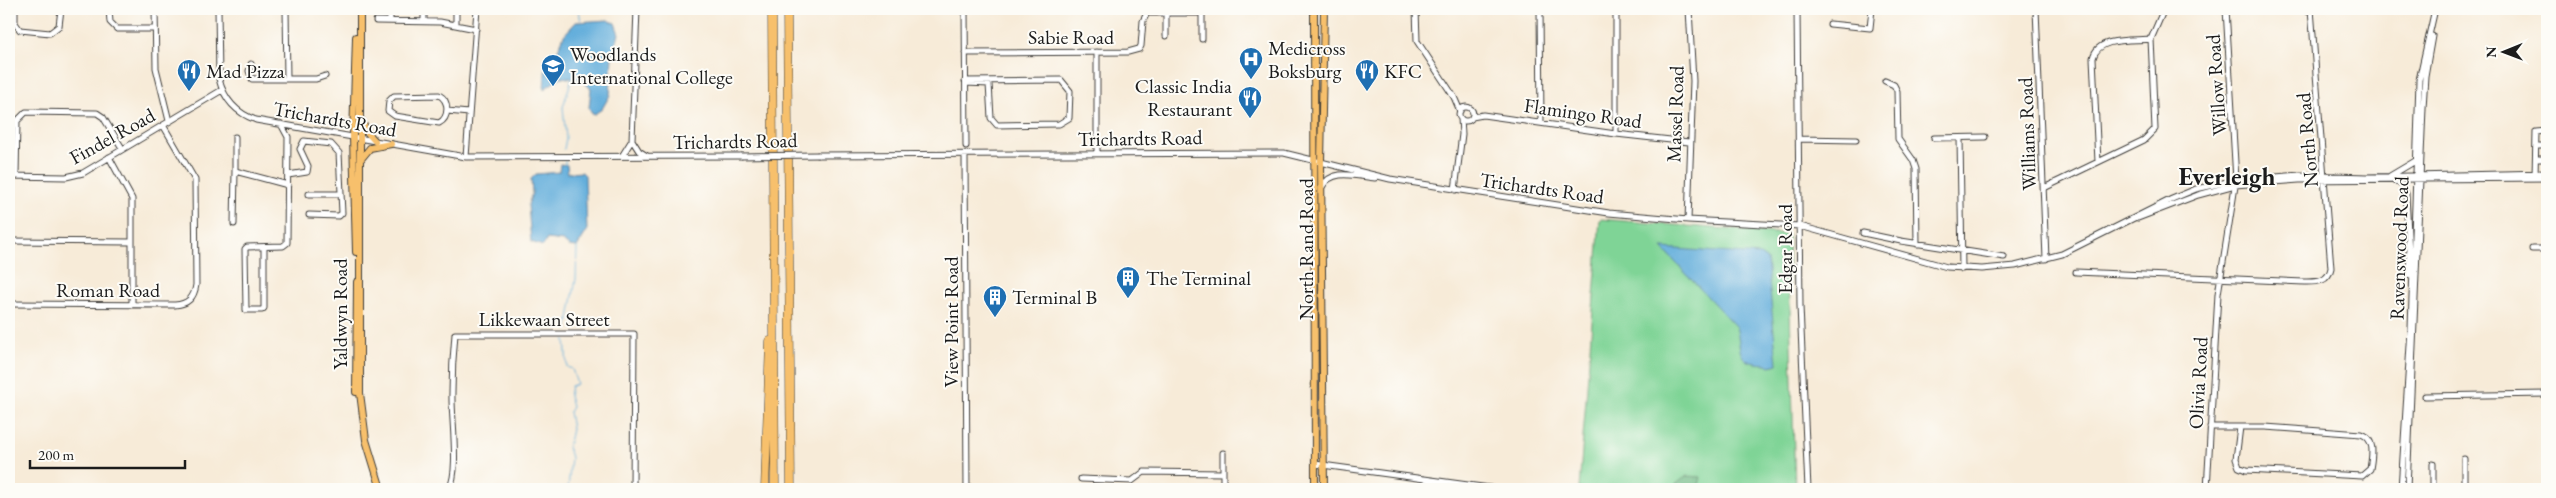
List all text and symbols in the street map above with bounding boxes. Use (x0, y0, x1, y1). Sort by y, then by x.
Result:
street label: Sabie Road (1028, 24, 1115, 50)
north arrow (2478, 28, 2528, 78)
street label: Willow Road (2199, 33, 2233, 137)
place label: Medicross Boksburg (1268, 35, 1346, 84)
place label: Woodlands International College (570, 41, 733, 90)
hospital icon: Medicross Boksburg (1238, 46, 1264, 80)
text: N (2482, 46, 2500, 58)
school or university icon: Woodlands International College (540, 53, 566, 87)
restaurant icon: Mad Pizza (176, 58, 202, 92)
place label: Mad Pizza (206, 58, 285, 84)
restaurant icon: KFC (1354, 58, 1380, 92)
place label: KFC (1384, 58, 1422, 84)
street label: Massel Road (1660, 64, 1690, 163)
place label: Classic India Restaurant (1135, 73, 1233, 122)
street label: Williams Road (2012, 76, 2042, 191)
restaurant icon: Classic India Restaurant (1237, 85, 1263, 119)
street label: North Road (2290, 91, 2324, 188)
street label: Flamingo Road (1523, 92, 1644, 134)
street label: Trichardts Road (271, 95, 400, 143)
street label: Findel Road (64, 101, 160, 170)
street label: Trichardts Road (1077, 124, 1203, 152)
street label: Trichardts Road (672, 127, 798, 155)
district label: Everleigh (2178, 160, 2276, 193)
street label: Trichardts Road (1478, 166, 1606, 210)
street label: Ravenswood Road (2383, 175, 2415, 320)
street label: North Rand Road (1293, 177, 1319, 320)
street label: Edgar Road (1772, 203, 1798, 294)
street label: View Point Road (938, 256, 964, 387)
street label: Yaldwyn Road (327, 257, 353, 370)
building icon: The Terminal (1115, 265, 1141, 299)
place label: The Terminal (1146, 265, 1251, 291)
street label: Roman Road (56, 277, 161, 303)
building icon: Terminal B (982, 284, 1008, 318)
place label: Terminal B (1012, 284, 1097, 310)
street label: Likkewaan Street (479, 306, 610, 332)
street label: Olivia Road (2183, 335, 2213, 430)
scale bar (30, 438, 185, 470)
text: 200 m (38, 445, 75, 464)

